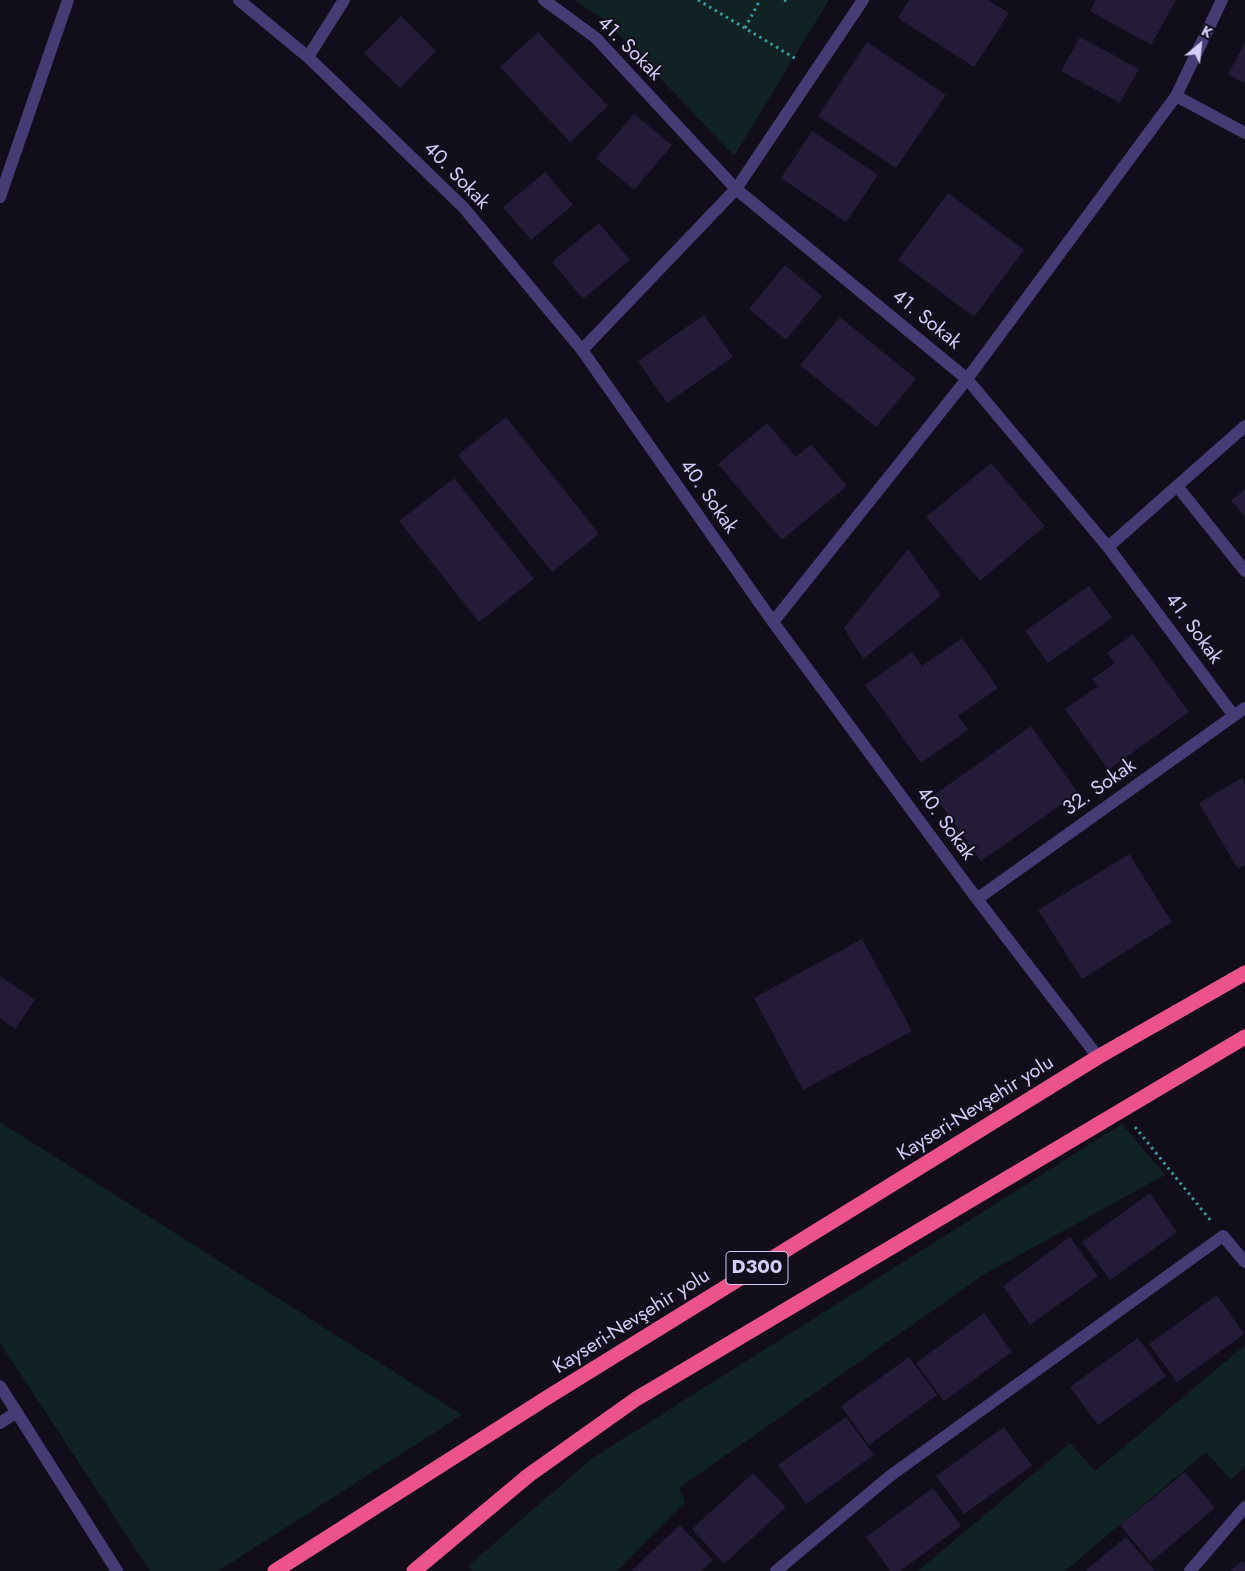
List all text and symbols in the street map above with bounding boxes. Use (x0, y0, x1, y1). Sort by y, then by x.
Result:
street label: 41. Sokak (592, 12, 666, 86)
north arrow (1175, 20, 1225, 70)
text: K (1198, 21, 1216, 43)
street label: 40. Sokak (418, 137, 494, 215)
street label: 41. Sokak (887, 285, 965, 355)
street label: 40. Sokak (674, 455, 742, 539)
street label: 41. Sokak (1159, 589, 1227, 669)
street label: 32. Sokak (1059, 754, 1141, 822)
street label: 40. Sokak (910, 783, 980, 865)
street label: Kayseri-Nevşehir yolu (893, 1051, 1059, 1167)
road number: D300 (726, 1252, 788, 1284)
street label: Kayseri-Nevşehir yolu (549, 1264, 715, 1380)

